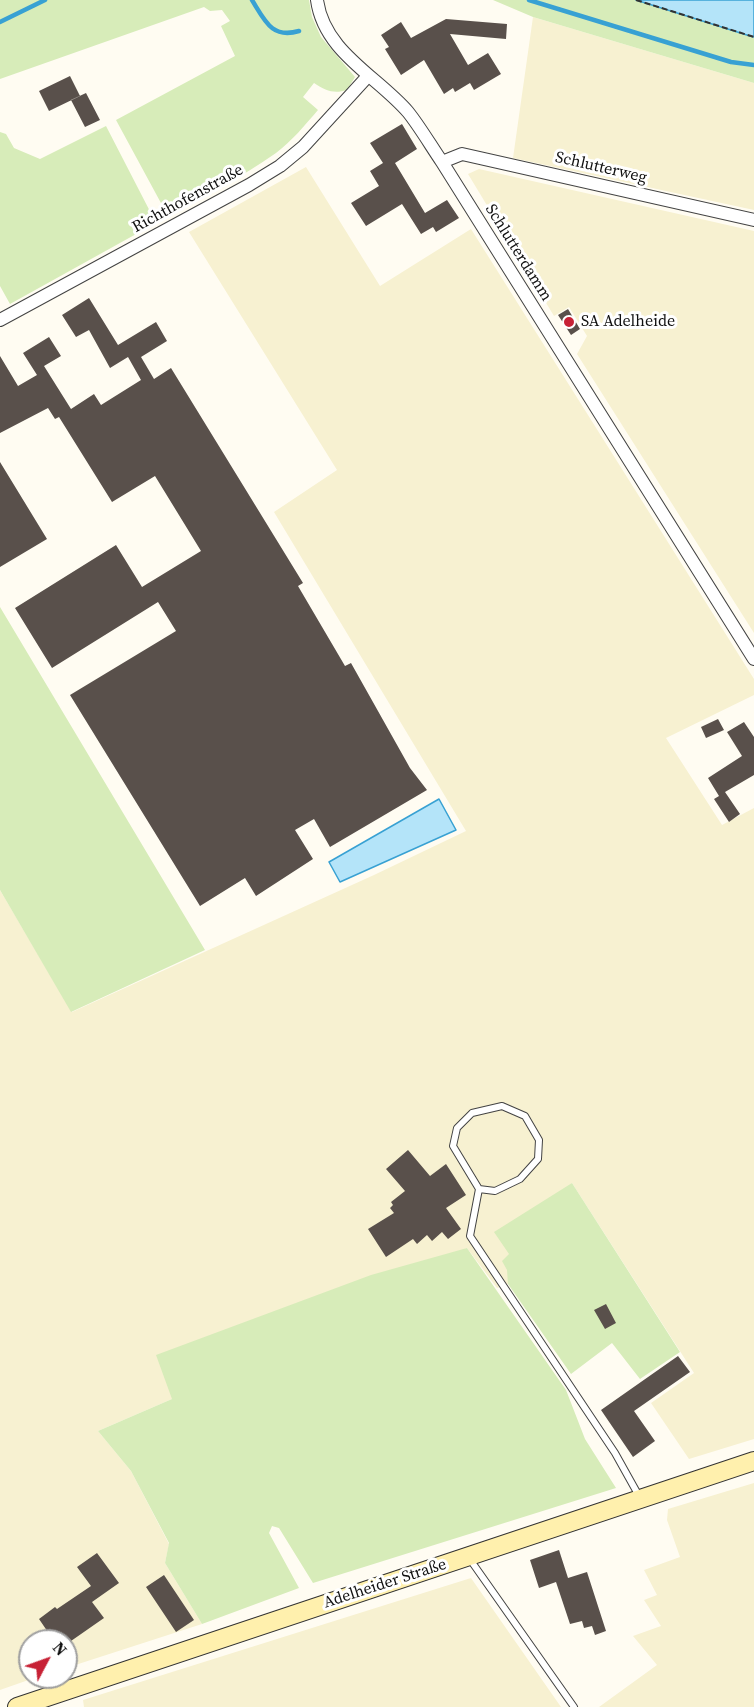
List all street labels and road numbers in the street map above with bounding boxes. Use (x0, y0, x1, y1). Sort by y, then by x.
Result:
street label: Schlutterweg (553, 148, 649, 188)
street label: Richthofenstraße (129, 161, 247, 237)
street label: Schlutterdamm (481, 201, 555, 305)
street label: Adelheider Straße (321, 1555, 449, 1613)

